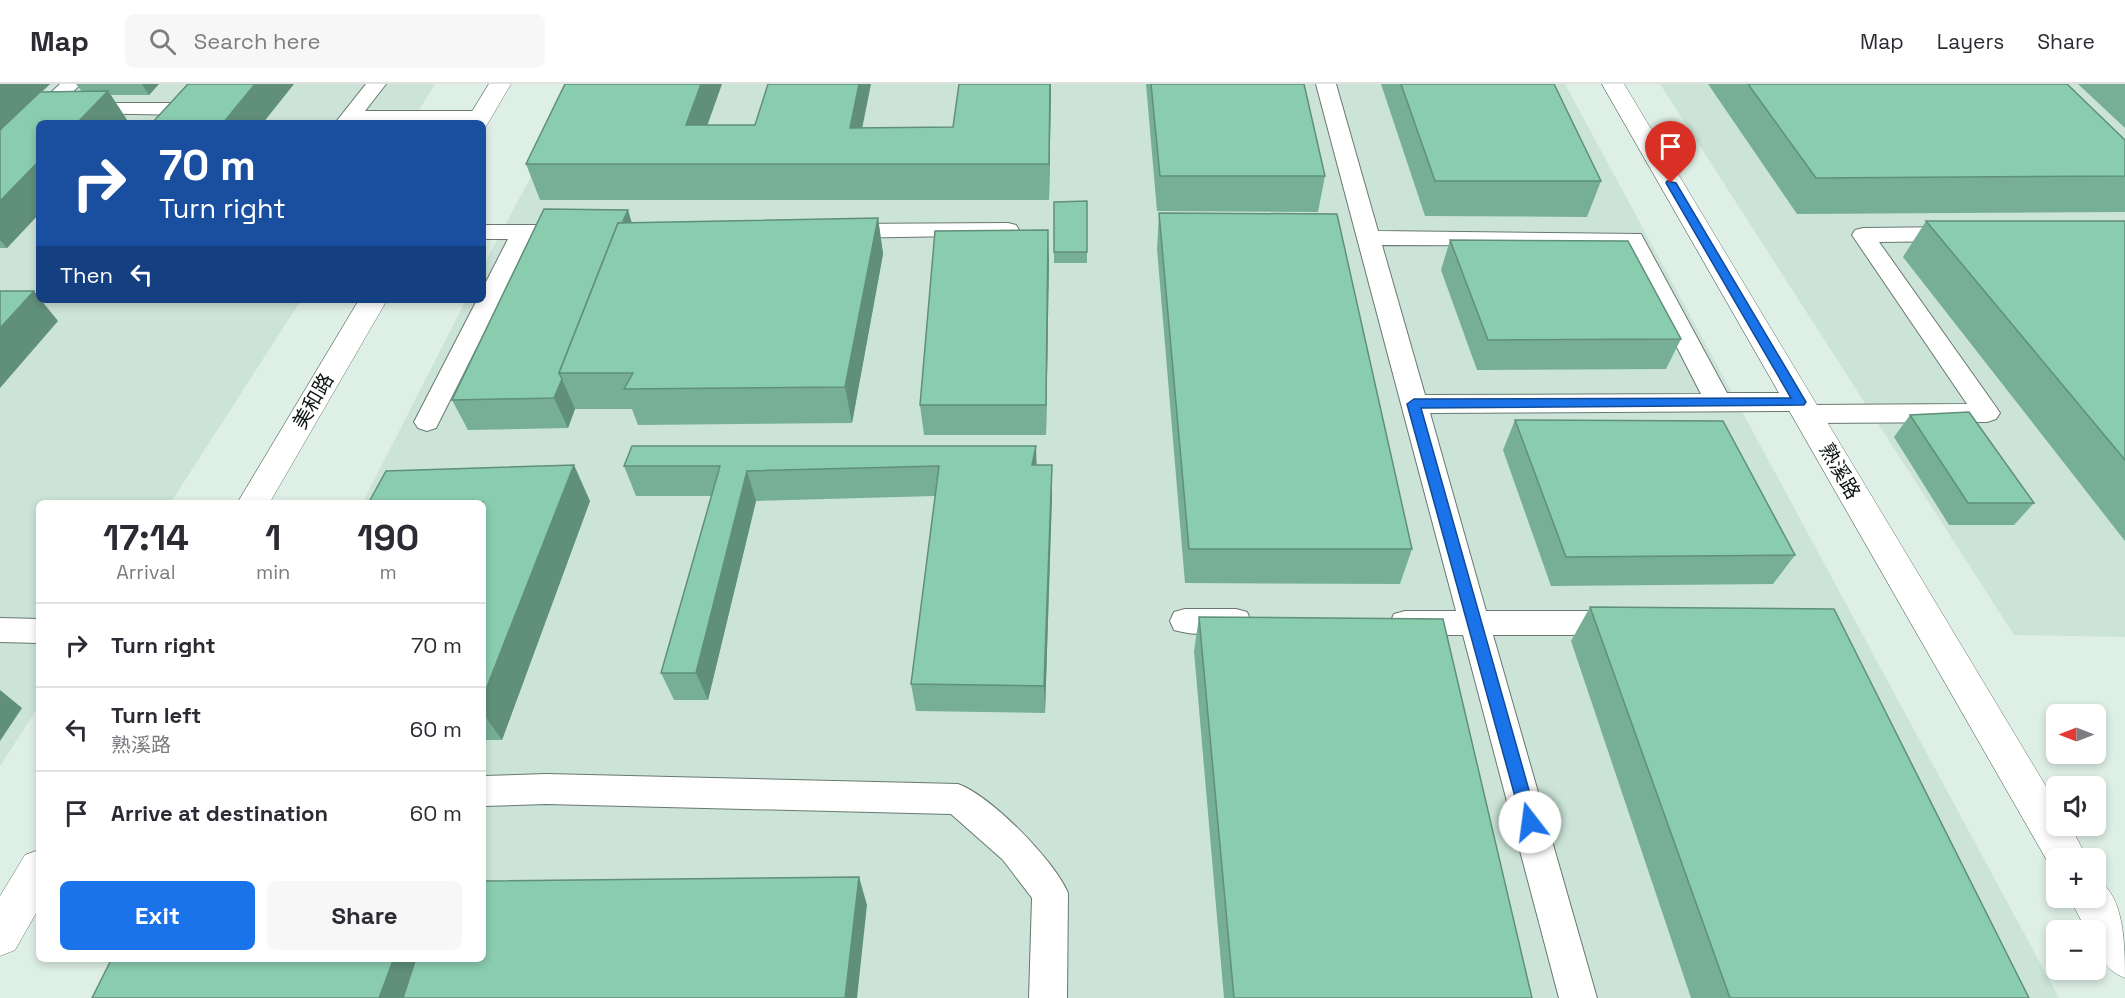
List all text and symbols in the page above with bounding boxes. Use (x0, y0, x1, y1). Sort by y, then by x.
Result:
search box (125, 14, 545, 68)
text: Map (30, 23, 89, 59)
icon: search (146, 25, 179, 58)
text: Search here (194, 27, 321, 55)
text: Map (1860, 28, 1904, 55)
text: Layers (1937, 28, 2004, 55)
text: Share (2037, 28, 2095, 55)
pin (1645, 121, 1696, 183)
icon: arrive (1654, 130, 1687, 163)
text: 70 m (159, 139, 256, 192)
icon: right (60, 144, 138, 222)
text: Turn right (159, 191, 286, 226)
icon: left (125, 258, 158, 291)
text: Then (60, 261, 113, 289)
street label: 美和路 (287, 369, 339, 433)
street label: 熟溪路 (1814, 439, 1866, 503)
text: 17:14 (103, 515, 189, 561)
text: 1 (265, 515, 281, 561)
text: 190 (357, 515, 419, 561)
text: Arrival (116, 559, 176, 585)
text: min (256, 559, 290, 585)
text: m (380, 559, 397, 585)
icon: right (60, 629, 93, 662)
text: Turn right (111, 631, 216, 659)
text: 70 m (411, 631, 462, 659)
text: Turn left (111, 701, 201, 729)
north arrow (2046, 704, 2106, 764)
map controls (2046, 704, 2106, 980)
icon: left (60, 713, 93, 746)
text: 60 m (410, 715, 462, 743)
text: 熟溪路 (111, 732, 171, 758)
button: sound (2046, 776, 2106, 836)
position arrow (1498, 790, 1562, 854)
icon: arrive (60, 797, 93, 830)
text: Arrive at destination (111, 799, 328, 827)
text: 60 m (410, 799, 462, 827)
button: + (2046, 848, 2106, 908)
button: Exit (60, 881, 255, 950)
button: Share (267, 881, 462, 950)
button: − (2046, 920, 2106, 980)

